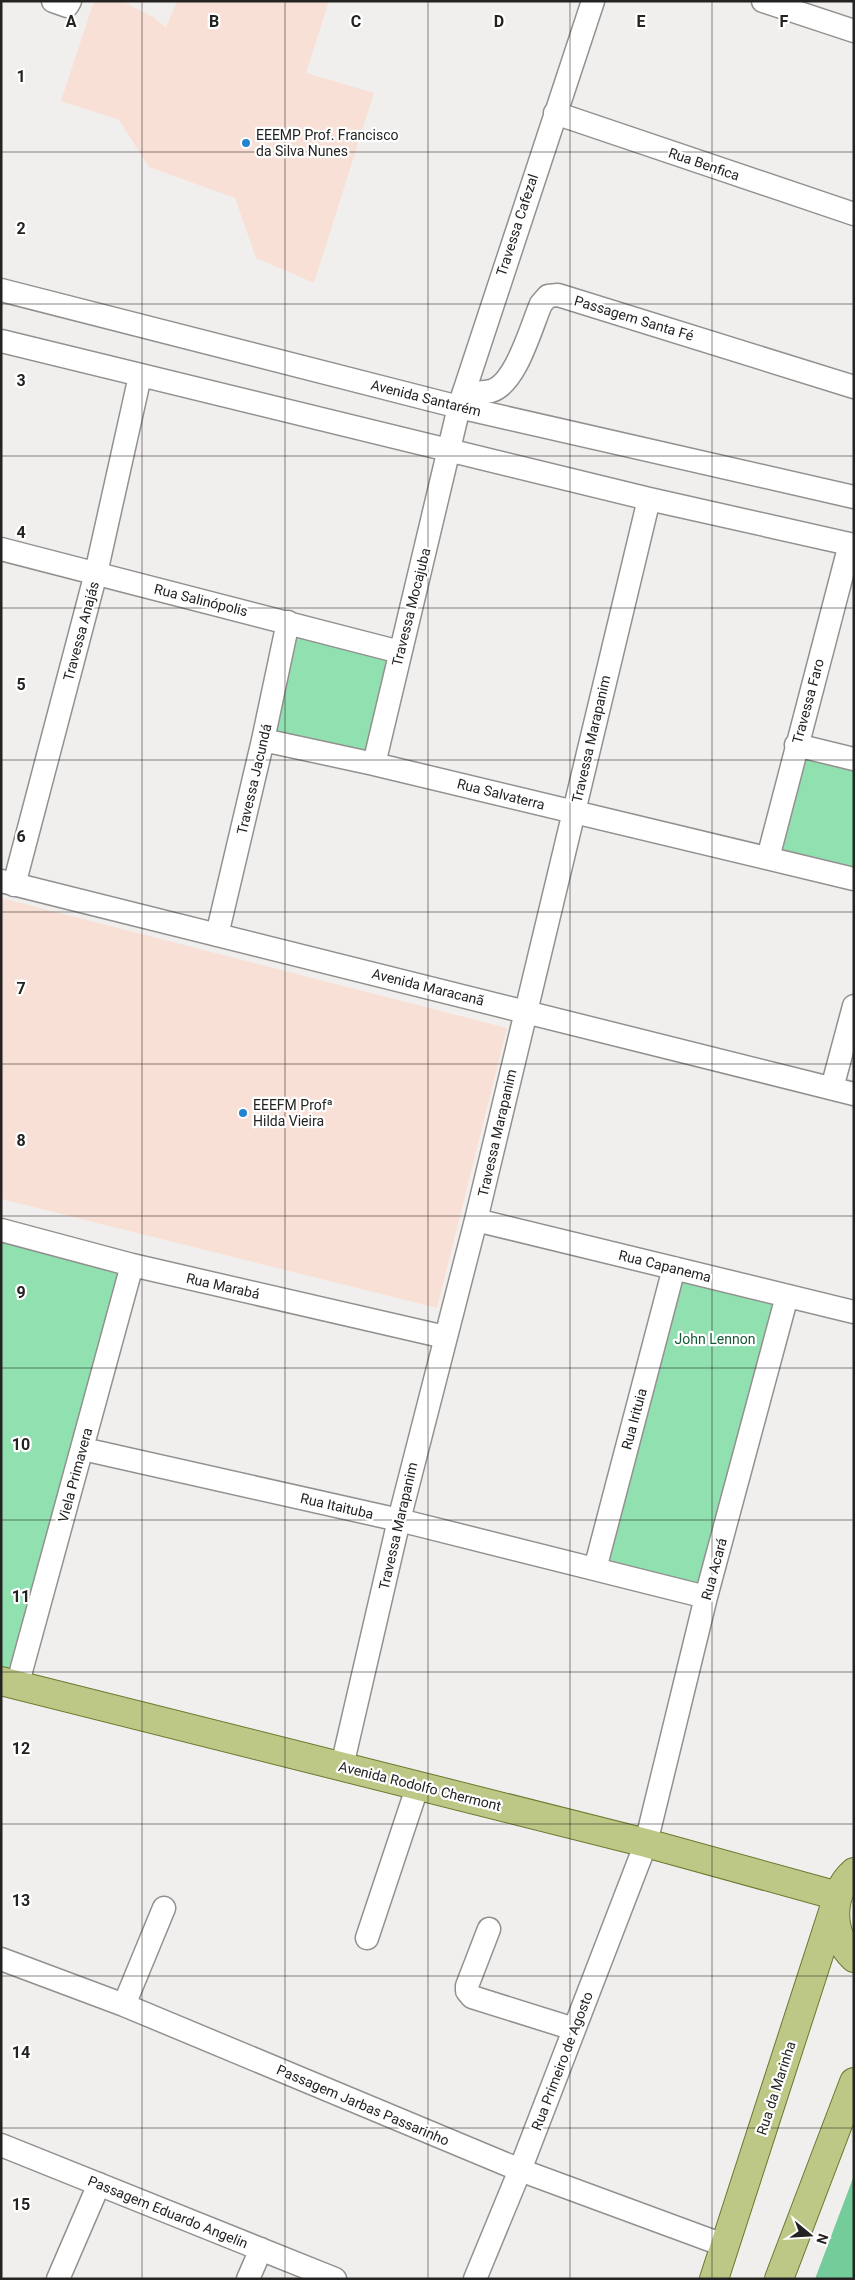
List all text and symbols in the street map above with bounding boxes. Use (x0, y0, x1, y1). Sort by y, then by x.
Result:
text: A (66, 12, 77, 31)
text: B (209, 12, 219, 31)
text: C (351, 12, 361, 31)
text: D (494, 12, 504, 31)
text: E (637, 12, 646, 31)
text: F (780, 12, 789, 31)
text: 1 (16, 67, 26, 86)
place label: EEEMP Prof. Francisco da Silva Nunes (256, 127, 399, 159)
marker: EEEMP Prof. Francisco da Silva Nunes (240, 137, 252, 149)
street label: Rua Benfica (666, 144, 742, 184)
street label: Travessa Cafezal (493, 172, 541, 278)
text: 2 (16, 219, 26, 238)
street label: Passagem Santa Fé (572, 292, 696, 344)
text: 3 (16, 371, 26, 390)
street label: Avenida Santarém (369, 377, 483, 419)
text: 4 (16, 523, 26, 542)
street label: Travessa Mocajuba (389, 546, 433, 668)
street label: Travessa Anajás (60, 580, 102, 682)
street label: Rua Salinópolis (153, 581, 249, 619)
street label: Travessa Faro (789, 657, 827, 745)
street label: Travessa Marapanim (569, 674, 613, 804)
text: 5 (16, 675, 26, 694)
street label: Travessa Jacundá (233, 722, 275, 836)
street label: Rua Salvaterra (455, 775, 547, 813)
text: 6 (16, 827, 26, 846)
street label: Avenida Maracanã (370, 965, 486, 1009)
text: 7 (16, 979, 26, 998)
street label: Travessa Marapanim (475, 1068, 519, 1198)
place label: EEEFM Profª Hilda Vieira (253, 1097, 333, 1129)
marker: EEEFM Profª Hilda Vieira (237, 1107, 249, 1119)
text: 8 (16, 1131, 26, 1150)
street label: Rua Capanema (617, 1247, 713, 1285)
street label: Rua Marabá (185, 1270, 261, 1302)
text: 9 (16, 1283, 26, 1302)
park label: John Lennon (675, 1331, 755, 1347)
street label: Rua Irituia (618, 1387, 650, 1451)
street label: Viela Primavera (55, 1426, 95, 1524)
text: 10 (12, 1435, 30, 1454)
street label: Travessa Marapanim (376, 1461, 420, 1591)
street label: Rua Itaituba (299, 1490, 375, 1522)
street label: Rua Acará (698, 1536, 730, 1602)
text: 11 (12, 1587, 30, 1606)
text: 12 (12, 1739, 30, 1758)
street label: Avenida Rodolfo Chermont (337, 1758, 503, 1814)
text: 13 (12, 1891, 30, 1910)
street label: Rua Primeiro de Agosto (528, 1990, 596, 2132)
street label: Rua da Marinha (753, 2039, 799, 2137)
text: 14 (12, 2043, 30, 2062)
street label: Passagem Jarbas Passarinho (274, 2061, 452, 2149)
street label: Passagem Eduardo Angelin (86, 2173, 250, 2251)
text: 15 (12, 2195, 30, 2214)
north arrow (785, 2210, 835, 2260)
text: N (813, 2232, 832, 2246)

